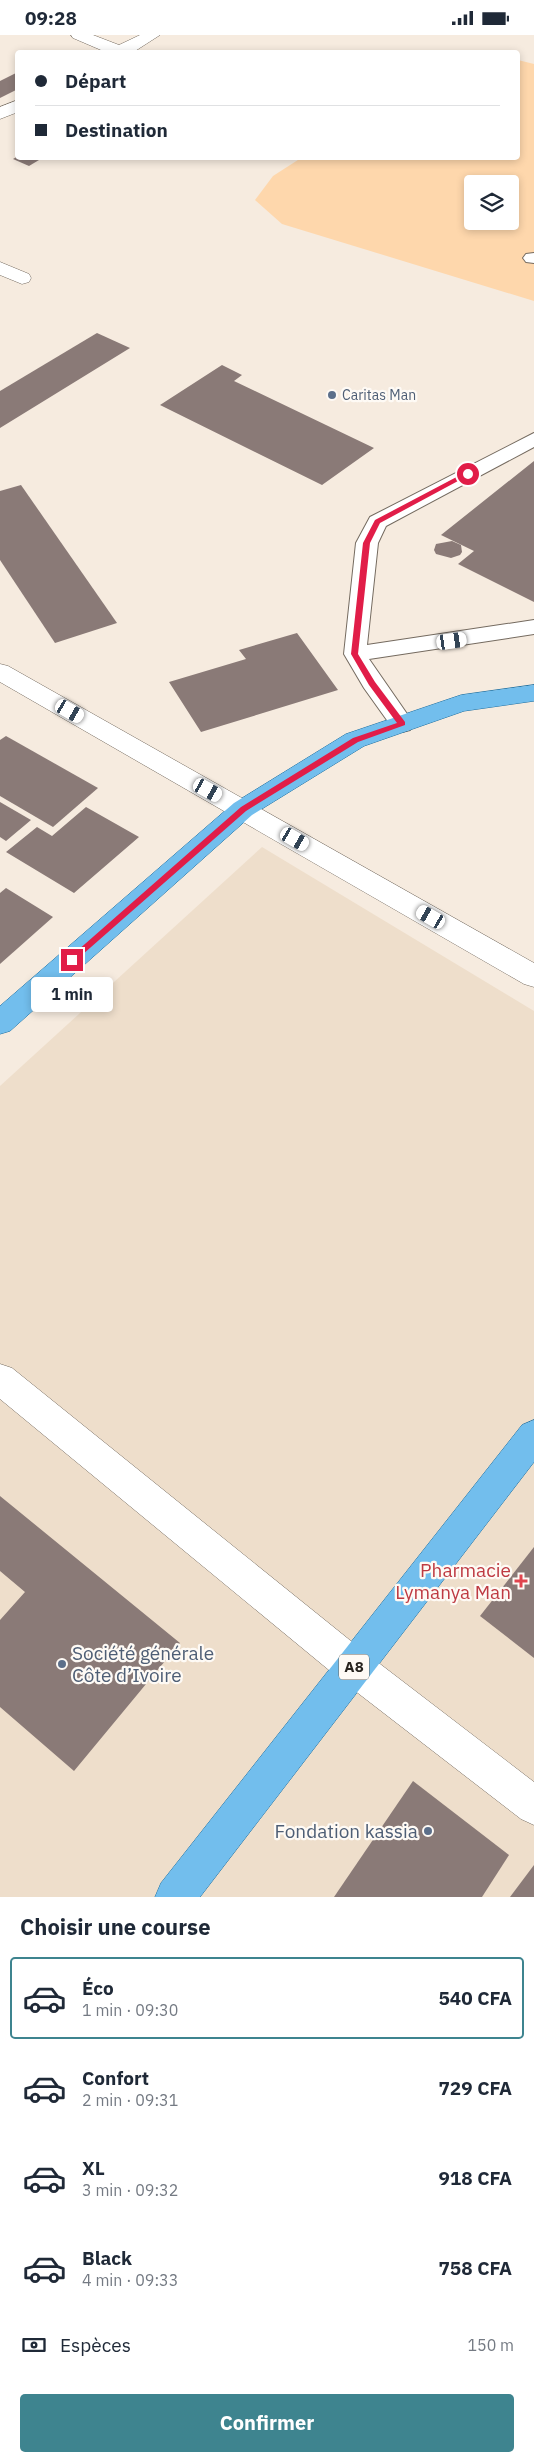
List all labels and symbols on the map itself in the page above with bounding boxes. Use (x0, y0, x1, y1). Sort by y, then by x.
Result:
place label: Caritas Man (342, 386, 416, 404)
marker: Caritas Man (326, 389, 338, 401)
route start (457, 463, 479, 485)
car (436, 631, 467, 651)
car (53, 697, 86, 725)
car (191, 776, 224, 804)
car (278, 825, 311, 853)
car (414, 903, 447, 931)
route end (61, 949, 83, 971)
callout: 1 min (31, 977, 113, 1013)
place label: Pharmacie Lymanya Man (395, 1558, 511, 1604)
marker: Pharmacie Lymanya Man (515, 1575, 527, 1587)
place label: Société générale Côte d’Ivoire (72, 1641, 214, 1687)
road number: A8 (339, 1655, 369, 1679)
marker: Société générale Côte d’Ivoire (56, 1658, 68, 1670)
place label: Fondation kassia (275, 1819, 418, 1843)
marker: Fondation kassia (422, 1825, 434, 1837)

